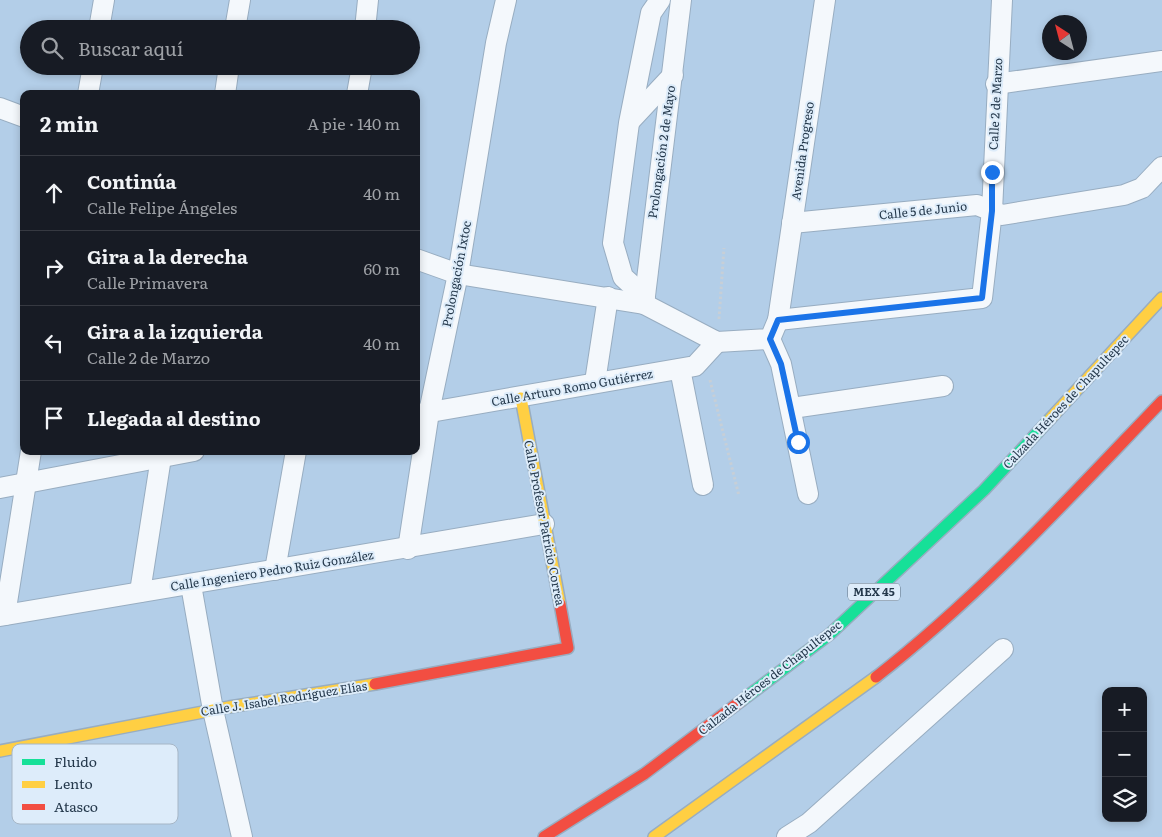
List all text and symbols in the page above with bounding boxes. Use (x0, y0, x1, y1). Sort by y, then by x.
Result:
north arrow (1042, 15, 1087, 60)
search box (20, 20, 420, 75)
icon: search (38, 34, 66, 62)
text: Buscar aquí (78, 34, 183, 62)
street label: Calle 2 de Marzo (984, 57, 1006, 151)
street label: Prolongación 2 de Mayo (643, 84, 679, 220)
street label: Avenida Progreso (786, 100, 818, 201)
text: 2 min (40, 107, 99, 138)
text: A pie · 140 m (307, 111, 400, 135)
route end (981, 161, 1004, 184)
text: Continúa (87, 167, 177, 195)
icon: ahead (40, 179, 68, 207)
text: 40 m (363, 181, 400, 205)
text: Calle Felipe Ángeles (87, 195, 237, 219)
street label: Calle 5 de Junio (878, 196, 968, 224)
street label: Prolongación Ixtoc (437, 219, 475, 329)
text: Gira a la derecha (87, 242, 248, 270)
icon: right (40, 254, 68, 282)
text: 60 m (363, 256, 400, 280)
text: Calle Primavera (87, 270, 208, 294)
text: Gira a la izquierda (87, 317, 263, 345)
icon: left (40, 329, 68, 357)
street label: Calzada Héroes de Chapultepec (998, 330, 1132, 472)
text: 40 m (363, 331, 400, 355)
text: Calle 2 de Marzo (87, 345, 210, 369)
street label: Calle Arturo Romo Gutiérrez (490, 364, 654, 410)
icon: arrive (40, 404, 68, 432)
text: Llegada al destino (87, 404, 261, 432)
route start (787, 431, 810, 454)
street label: Calle Profesor Patricio Correa (520, 438, 570, 608)
street label: Calle Ingeniero Pedro Ruiz González (169, 545, 375, 595)
road number: MEX 45 (848, 584, 900, 600)
street label: Calzada Héroes de Chapultepec (694, 615, 845, 739)
street label: Calle J. Isabel Rodríguez Elías (199, 676, 369, 720)
map controls (1102, 687, 1147, 822)
button: + (1102, 687, 1147, 732)
button: − (1102, 732, 1147, 777)
legend (12, 744, 178, 824)
text: Fluido (54, 751, 97, 771)
text: Lento (54, 773, 93, 793)
button: layers (1102, 777, 1147, 822)
text: Atasco (54, 796, 98, 816)

